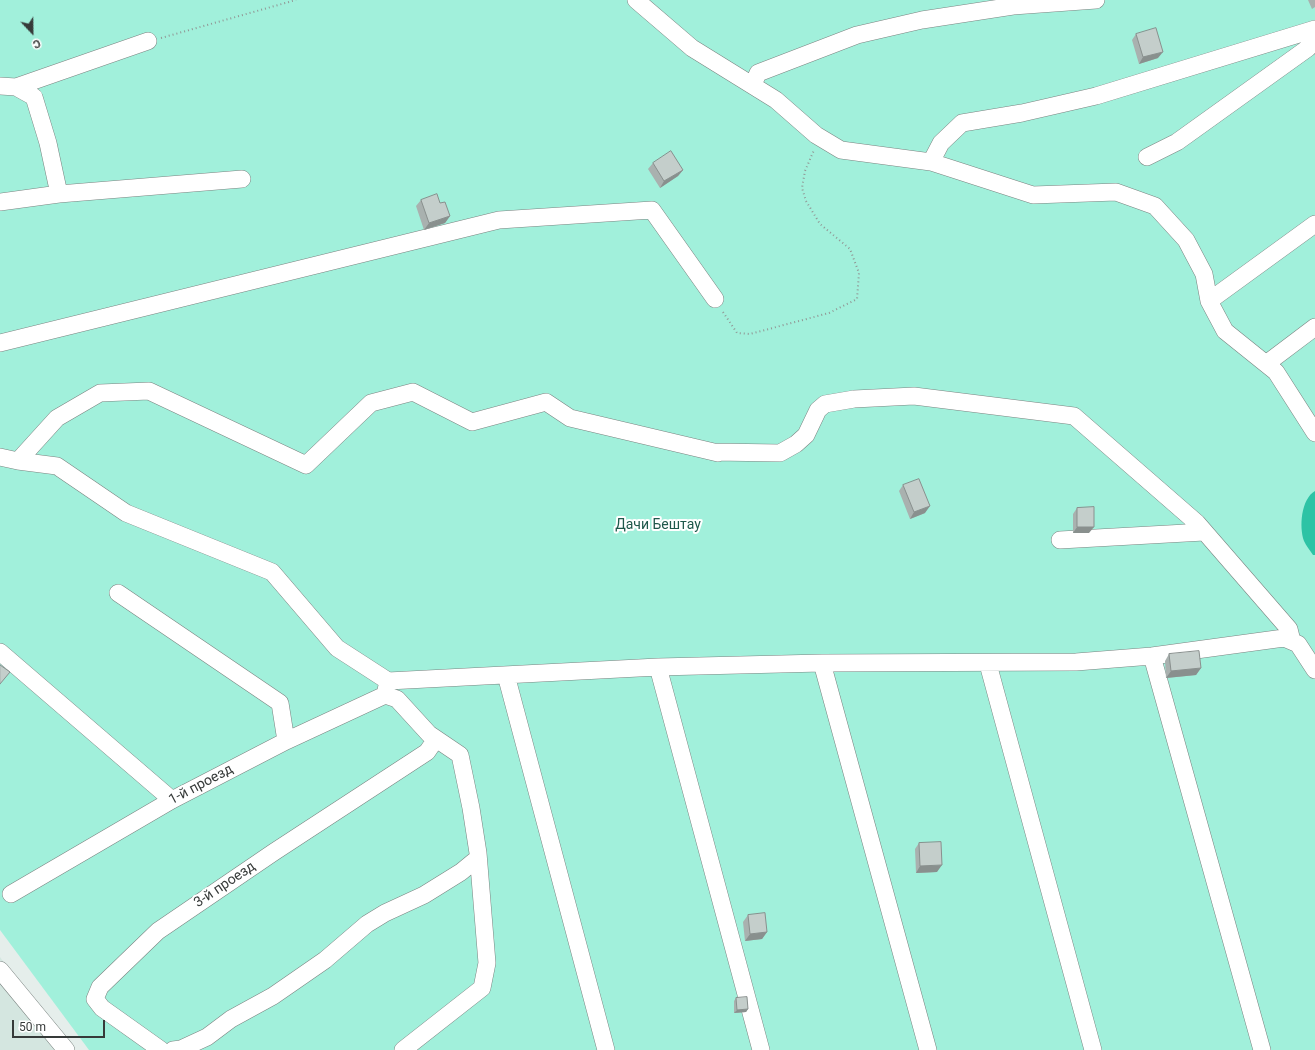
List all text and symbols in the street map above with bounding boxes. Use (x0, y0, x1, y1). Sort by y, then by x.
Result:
north arrow (12, 12, 52, 52)
text: С (31, 36, 42, 51)
park label: Дачи Бештау (615, 517, 701, 533)
street label: 1-й проезд (166, 761, 236, 809)
street label: 3-й проезд (191, 858, 259, 912)
scale bar (14, 1012, 107, 1038)
text: 50 m (19, 1020, 46, 1034)

